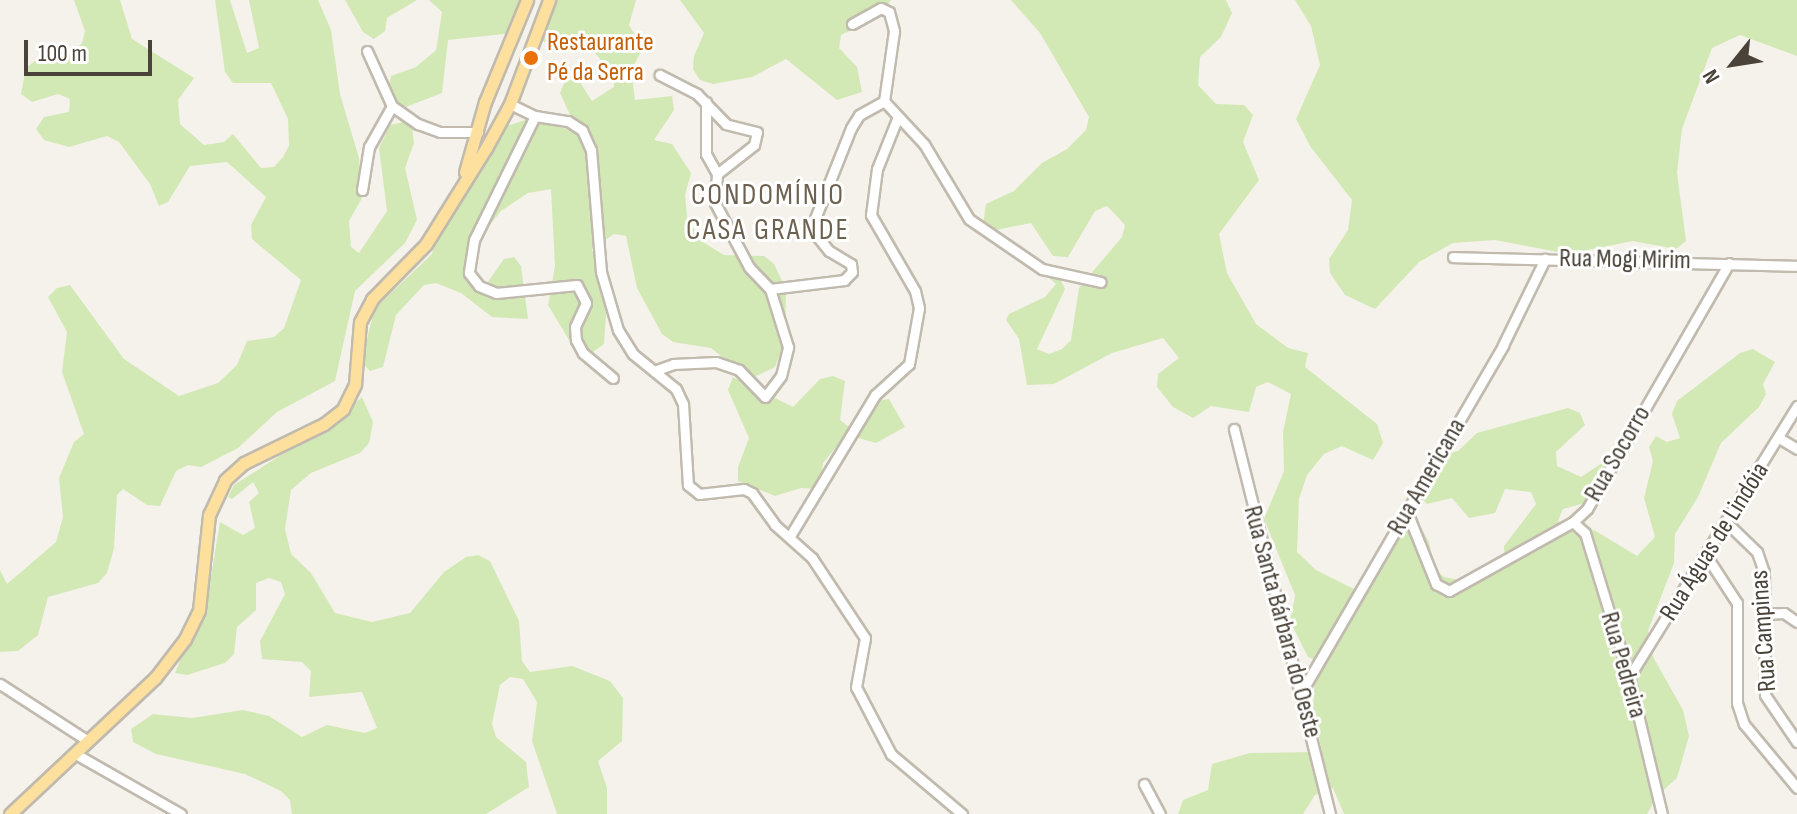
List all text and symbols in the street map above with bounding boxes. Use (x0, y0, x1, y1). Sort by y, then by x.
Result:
scale bar (28, 24, 156, 74)
north arrow (1693, 24, 1773, 104)
place label: Restaurante Pé da Serra (547, 27, 654, 88)
text: 100 m (38, 39, 87, 68)
marker: Restaurante Pé da Serra (522, 49, 540, 67)
text: N (1697, 64, 1726, 88)
district label: CONDOMÍNIO CASA GRANDE (686, 177, 850, 248)
street label: Rua Mogi Mirim (1559, 243, 1691, 277)
street label: Rua Socorro (1578, 401, 1658, 507)
street label: Rua Americana (1381, 413, 1473, 541)
street label: Rua Águas de Lindóia (1654, 457, 1776, 627)
street label: Rua Santa Bárbara do Oeste (1236, 503, 1328, 741)
street label: Rua Campinas (1744, 569, 1784, 693)
street label: Rua Pedreira (1593, 608, 1653, 722)

